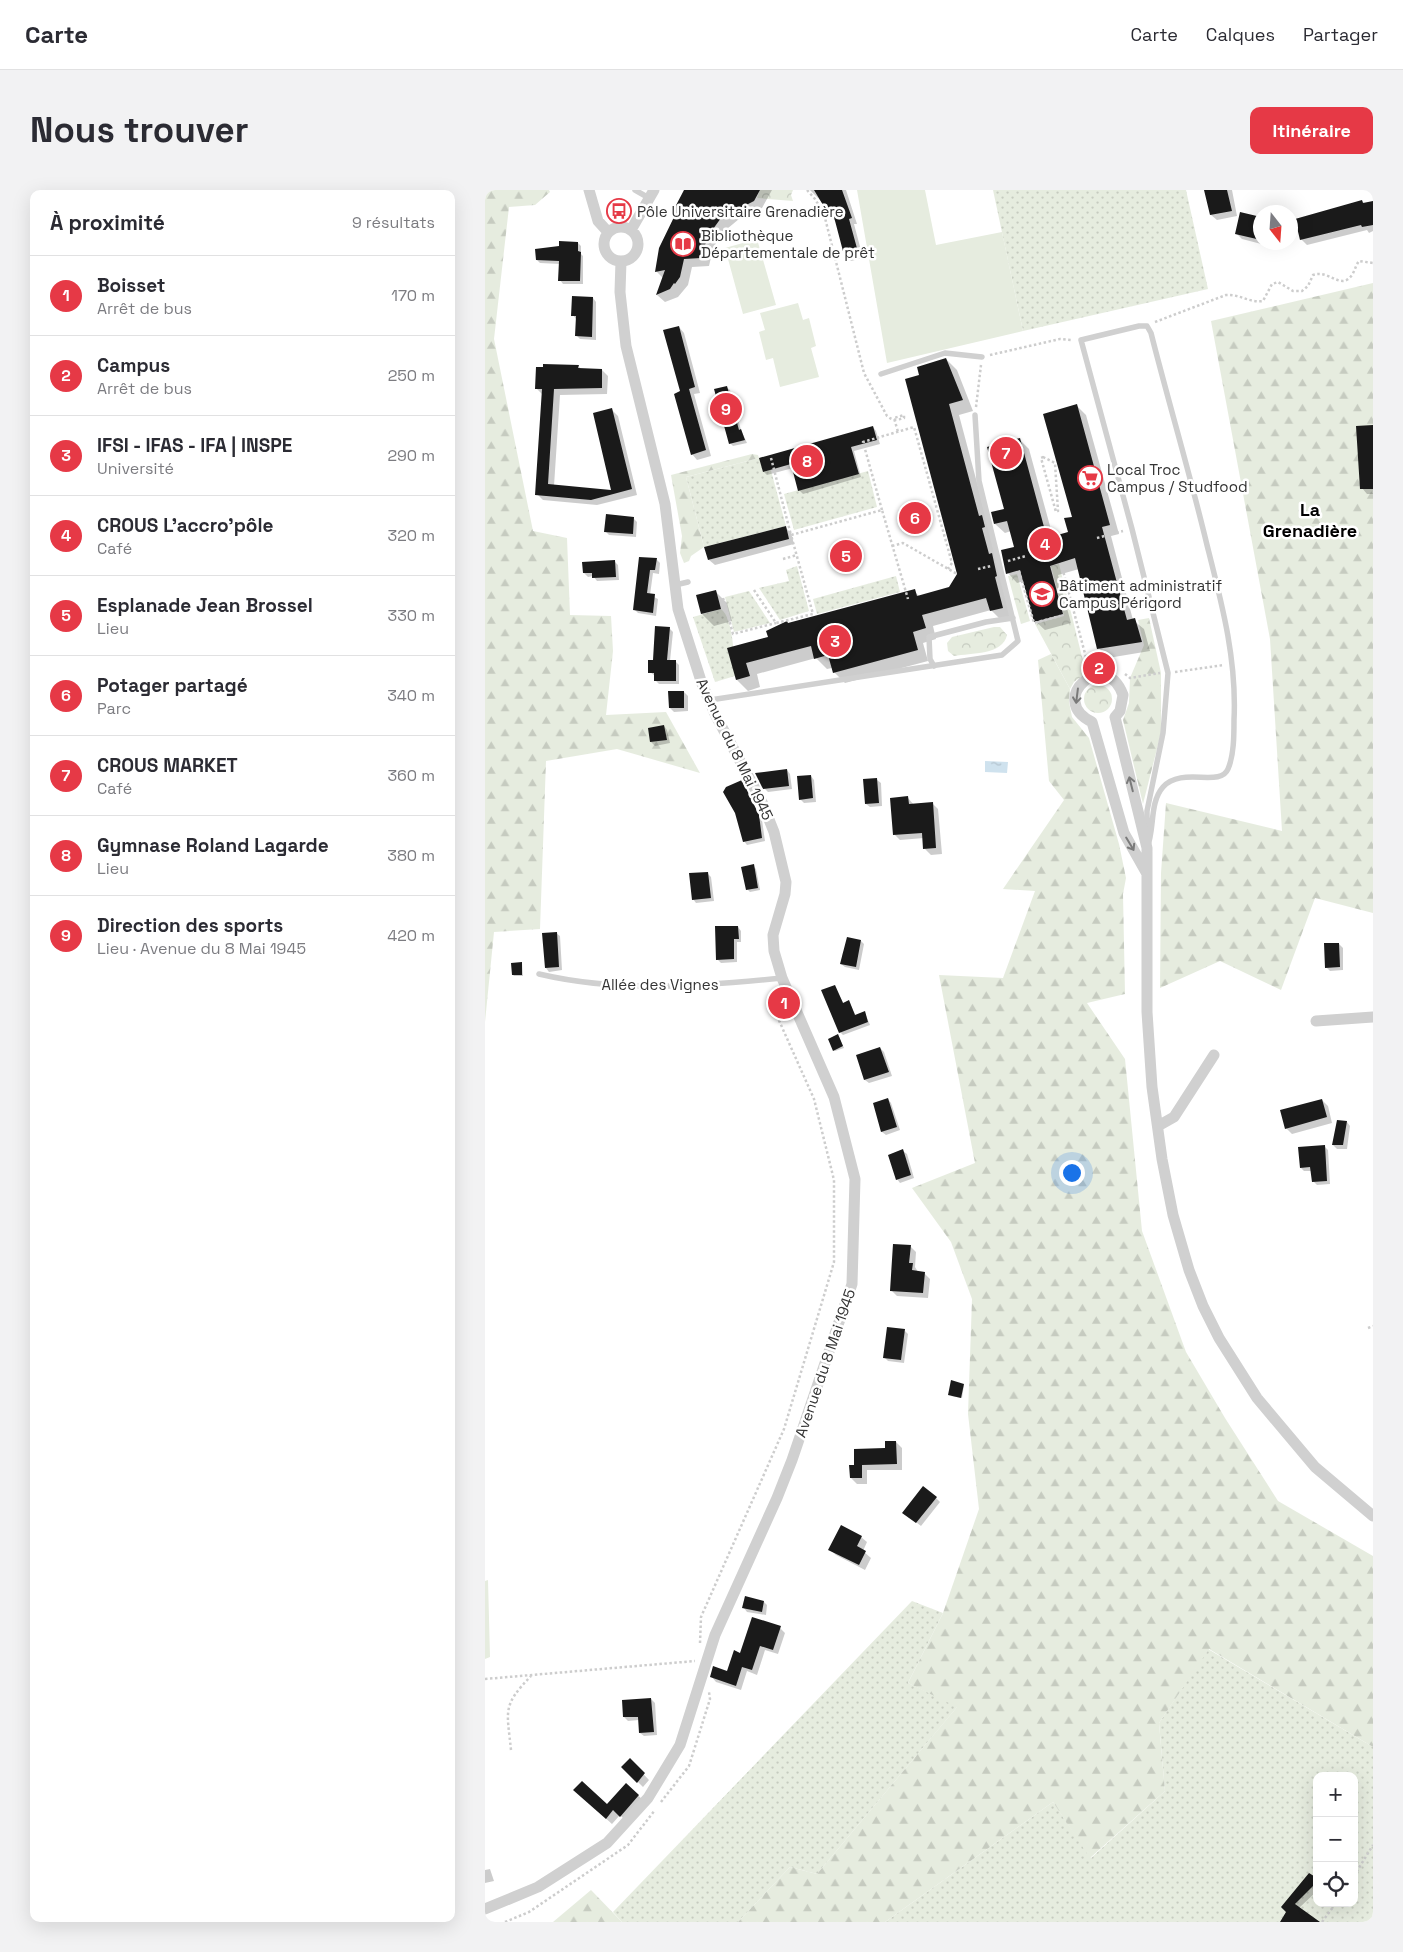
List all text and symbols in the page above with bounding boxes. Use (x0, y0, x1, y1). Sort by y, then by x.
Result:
text: Carte (25, 19, 88, 50)
text: Carte (1131, 23, 1178, 46)
text: Calques (1206, 23, 1275, 46)
text: Partager (1303, 23, 1378, 46)
button: Itinéraire (1250, 107, 1373, 154)
text: Nous trouver (30, 108, 249, 152)
bus stop icon: Pôle Universitaire Grenadière (606, 198, 632, 224)
place label: Pôle Universitaire Grenadière (637, 202, 844, 221)
north arrow (1253, 205, 1298, 250)
text: À proximité (50, 209, 165, 236)
text: 9 résultats (352, 212, 435, 233)
place label: Bibliothèque Départementale de prêt (701, 226, 875, 262)
library icon: Bibliothèque Départementale de prêt (670, 231, 696, 257)
text: Boisset (97, 273, 166, 298)
text: 1 (62, 285, 70, 306)
text: 170 m (391, 285, 435, 306)
text: Arrêt de bus (97, 298, 192, 319)
text: Campus (97, 353, 170, 378)
text: 2 (61, 365, 71, 386)
text: 250 m (388, 365, 435, 386)
text: Arrêt de bus (97, 378, 192, 399)
pin: 9 (710, 390, 742, 428)
text: IFSI - IFAS - IFA | INSPE (97, 433, 292, 458)
pin: 7 (990, 434, 1022, 472)
pin: 8 (791, 442, 823, 480)
text: 3 (61, 445, 71, 466)
text: 290 m (387, 445, 435, 466)
text: Université (97, 458, 174, 479)
place label: Local Troc Campus / Studfood (1107, 460, 1248, 496)
supermarket icon: Local Troc Campus / Studfood (1077, 465, 1103, 491)
district label: La Grenadière (1263, 498, 1357, 542)
pin: 6 (899, 499, 931, 537)
text: CROUS L'accro'pôle (97, 513, 273, 538)
text: 4 (61, 525, 71, 546)
text: 320 m (388, 525, 435, 546)
pin: 4 (1029, 525, 1061, 563)
pin: 5 (830, 537, 862, 575)
text: Café (97, 538, 132, 559)
place label: Bâtiment administratif Campus Périgord (1059, 576, 1222, 612)
school or university icon: Bâtiment administratif Campus Périgord (1029, 581, 1055, 607)
text: Esplanade Jean Brossel (97, 593, 313, 618)
text: 5 (61, 605, 71, 626)
text: 330 m (388, 605, 435, 626)
text: Lieu (97, 618, 129, 639)
pin: 3 (819, 622, 851, 660)
pin: 2 (1083, 649, 1115, 687)
text: Potager partagé (97, 673, 248, 698)
street label: Avenue du 8 Mai 1945 (692, 675, 778, 823)
text: 6 (61, 685, 71, 706)
text: 340 m (387, 685, 435, 706)
one-way arrow (1072, 688, 1082, 704)
text: Parc (97, 698, 131, 719)
text: CROUS MARKET (97, 753, 238, 778)
text: 7 (62, 765, 70, 786)
text: 360 m (387, 765, 435, 786)
one-way arrow (1126, 777, 1135, 793)
text: Café (97, 778, 132, 799)
text: Gymnase Roland Lagarde (97, 833, 329, 858)
one-way arrow (1126, 837, 1136, 851)
text: 8 (61, 845, 71, 866)
text: 380 m (387, 845, 435, 866)
text: Lieu (97, 858, 129, 879)
text: Direction des sports (97, 913, 283, 938)
text: 9 (61, 925, 71, 946)
text: 420 m (387, 925, 435, 946)
text: Lieu · Avenue du 8 Mai 1945 (97, 938, 306, 959)
street label: Allée des Vignes (601, 975, 719, 994)
pin: 1 (768, 984, 800, 1022)
your location (1059, 1160, 1085, 1186)
street label: Avenue du 8 Mai 1945 (791, 1286, 859, 1440)
map controls (1313, 1772, 1358, 1907)
button: + (1313, 1772, 1358, 1817)
button: − (1313, 1817, 1358, 1862)
button: locate (1313, 1862, 1358, 1907)

